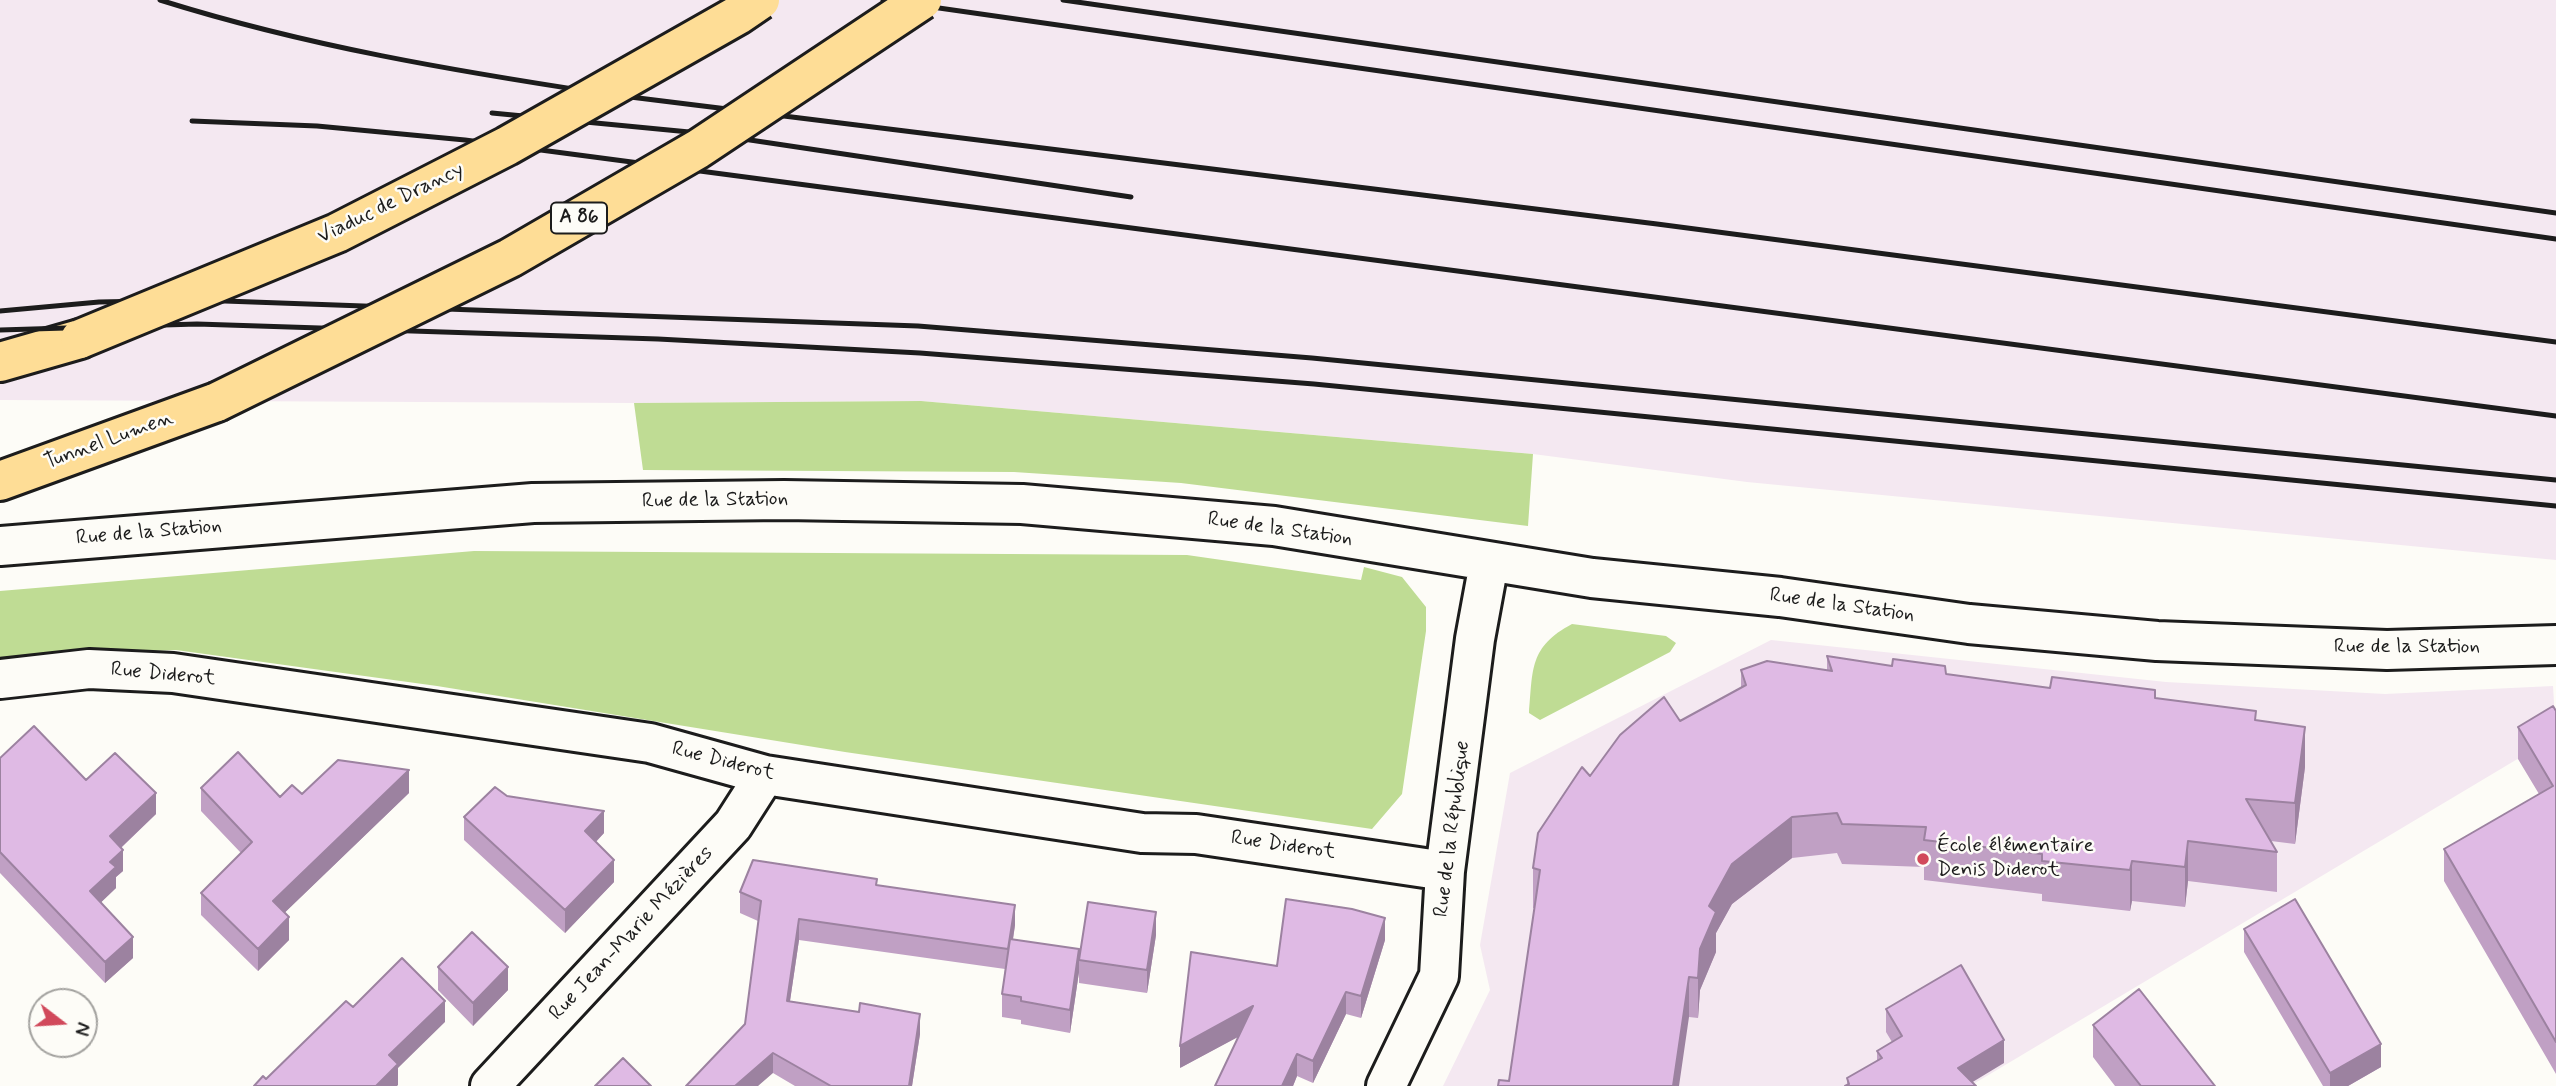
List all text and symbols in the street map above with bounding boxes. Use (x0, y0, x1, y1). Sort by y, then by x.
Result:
street label: Viaduc de Drancy (314, 158, 468, 250)
road number: A 86 (551, 202, 607, 233)
street label: Tunnel Lumen (41, 406, 177, 476)
street label: Rue de la Station (642, 487, 788, 515)
street label: Rue de la Station (1206, 507, 1354, 553)
street label: Rue de la Station (75, 514, 223, 552)
street label: Rue de la Station (1768, 583, 1916, 629)
street label: Rue de la Station (2334, 635, 2480, 661)
street label: Rue Diderot (109, 658, 217, 692)
street label: Rue Diderot (669, 737, 777, 787)
street label: Rue de la République (1430, 739, 1476, 919)
street label: Rue Diderot (1229, 826, 1337, 866)
place label: École élémentaire Denis Diderot (1937, 834, 2094, 884)
street label: Rue Jean-Marie Mézières (545, 842, 719, 1026)
marker: École élémentaire Denis Diderot (1915, 851, 1931, 867)
north arrow (28, 988, 98, 1058)
text: N (68, 1019, 95, 1038)

